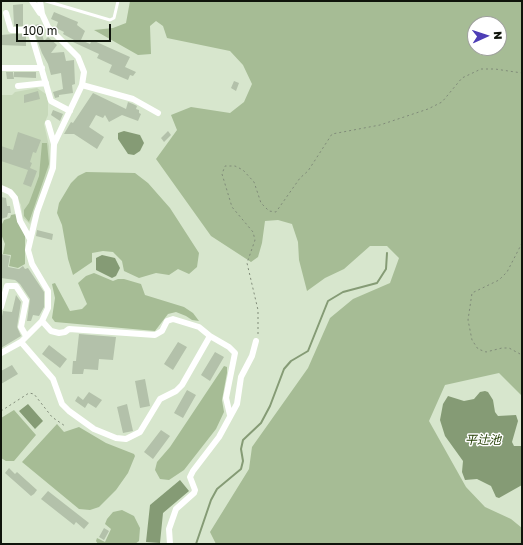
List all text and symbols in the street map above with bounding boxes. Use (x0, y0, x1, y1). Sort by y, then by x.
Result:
scale bar (18, 16, 113, 42)
north arrow (467, 16, 507, 56)
text: 100 m (23, 23, 57, 38)
text: N (492, 31, 505, 40)
water label: 平辻池 (465, 433, 501, 447)

